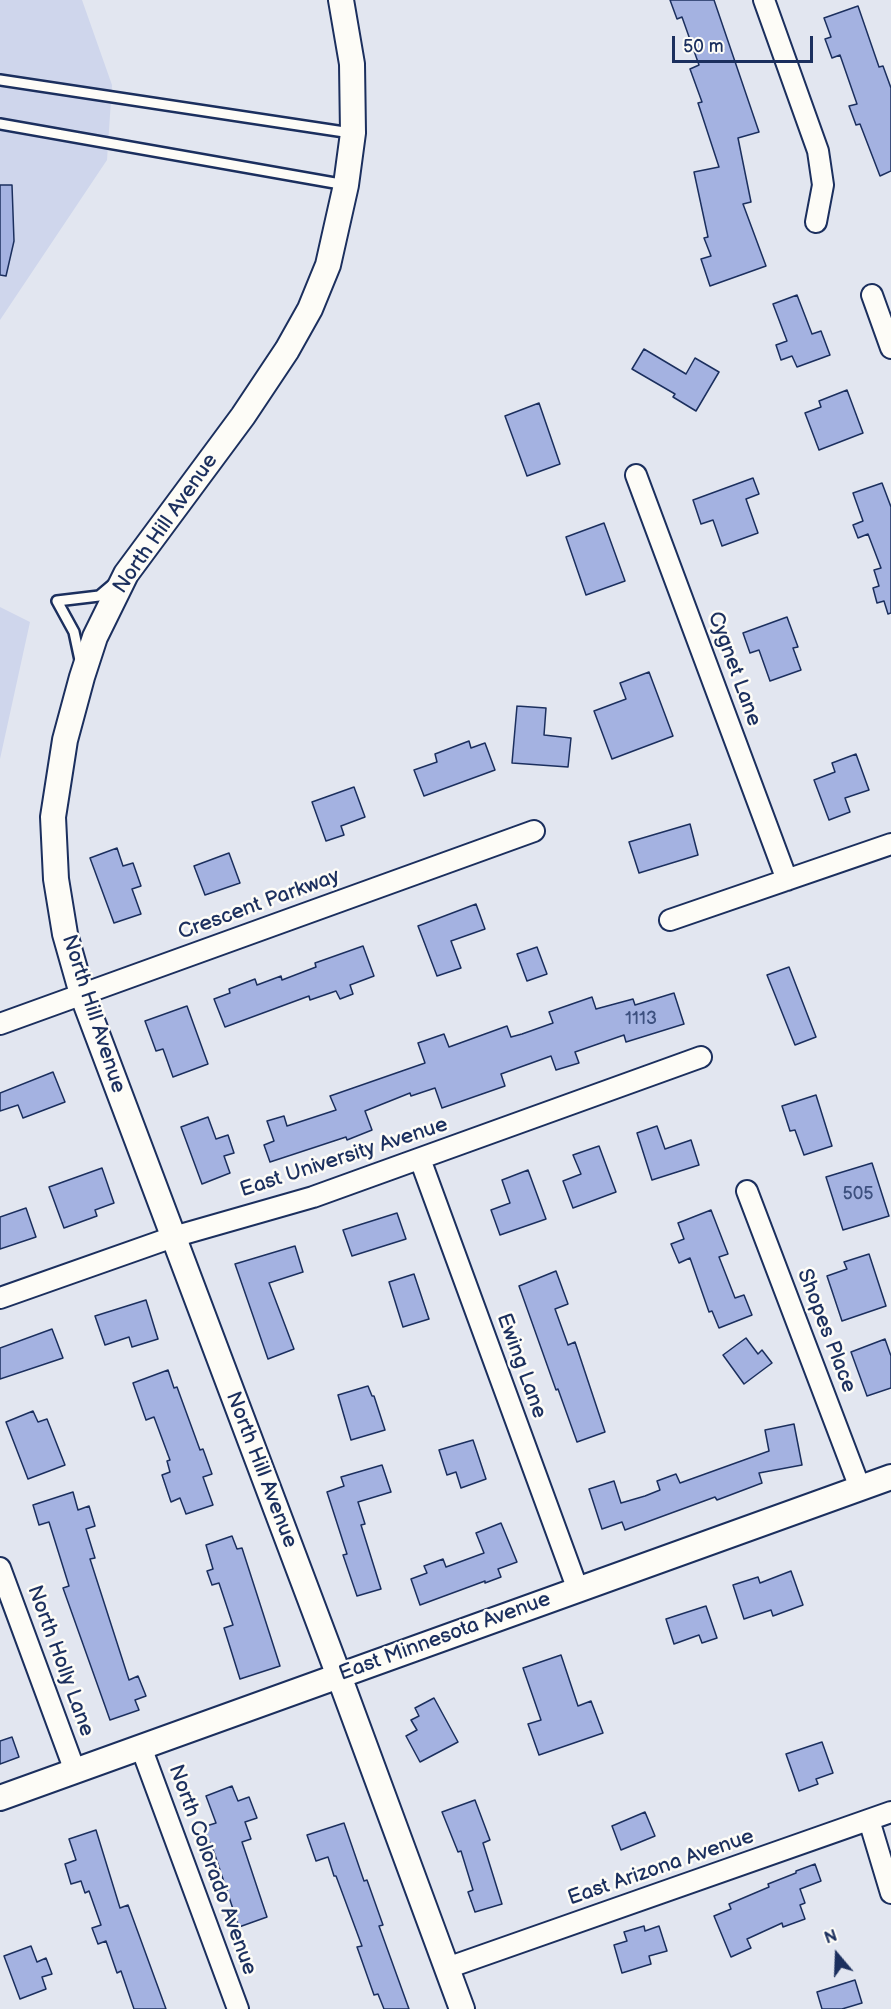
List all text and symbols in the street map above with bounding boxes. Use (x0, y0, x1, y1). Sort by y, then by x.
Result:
scale bar (675, 24, 816, 62)
text: 50 m (683, 36, 724, 57)
street label: North Hill Avenue (108, 449, 224, 599)
street label: Cygnet Lane (702, 608, 766, 730)
street label: Crescent Parkway (175, 864, 343, 946)
street label: North Hill Avenue (56, 932, 130, 1096)
house number: 1113 (625, 1008, 657, 1030)
street label: East University Avenue (237, 1113, 451, 1203)
house number: 505 (842, 1183, 874, 1205)
street label: Shopes Place (791, 1266, 861, 1396)
street label: Ewing Lane (490, 1310, 552, 1422)
street label: North Hill Avenue (220, 1388, 302, 1552)
street label: North Holly Lane (21, 1582, 99, 1740)
street label: East Minnesota Avenue (336, 1587, 554, 1687)
street label: North Colorado Avenue (162, 1762, 262, 1978)
street label: East Arizona Avenue (565, 1824, 757, 1912)
north arrow (807, 1925, 867, 1985)
text: N (822, 1927, 840, 1948)

